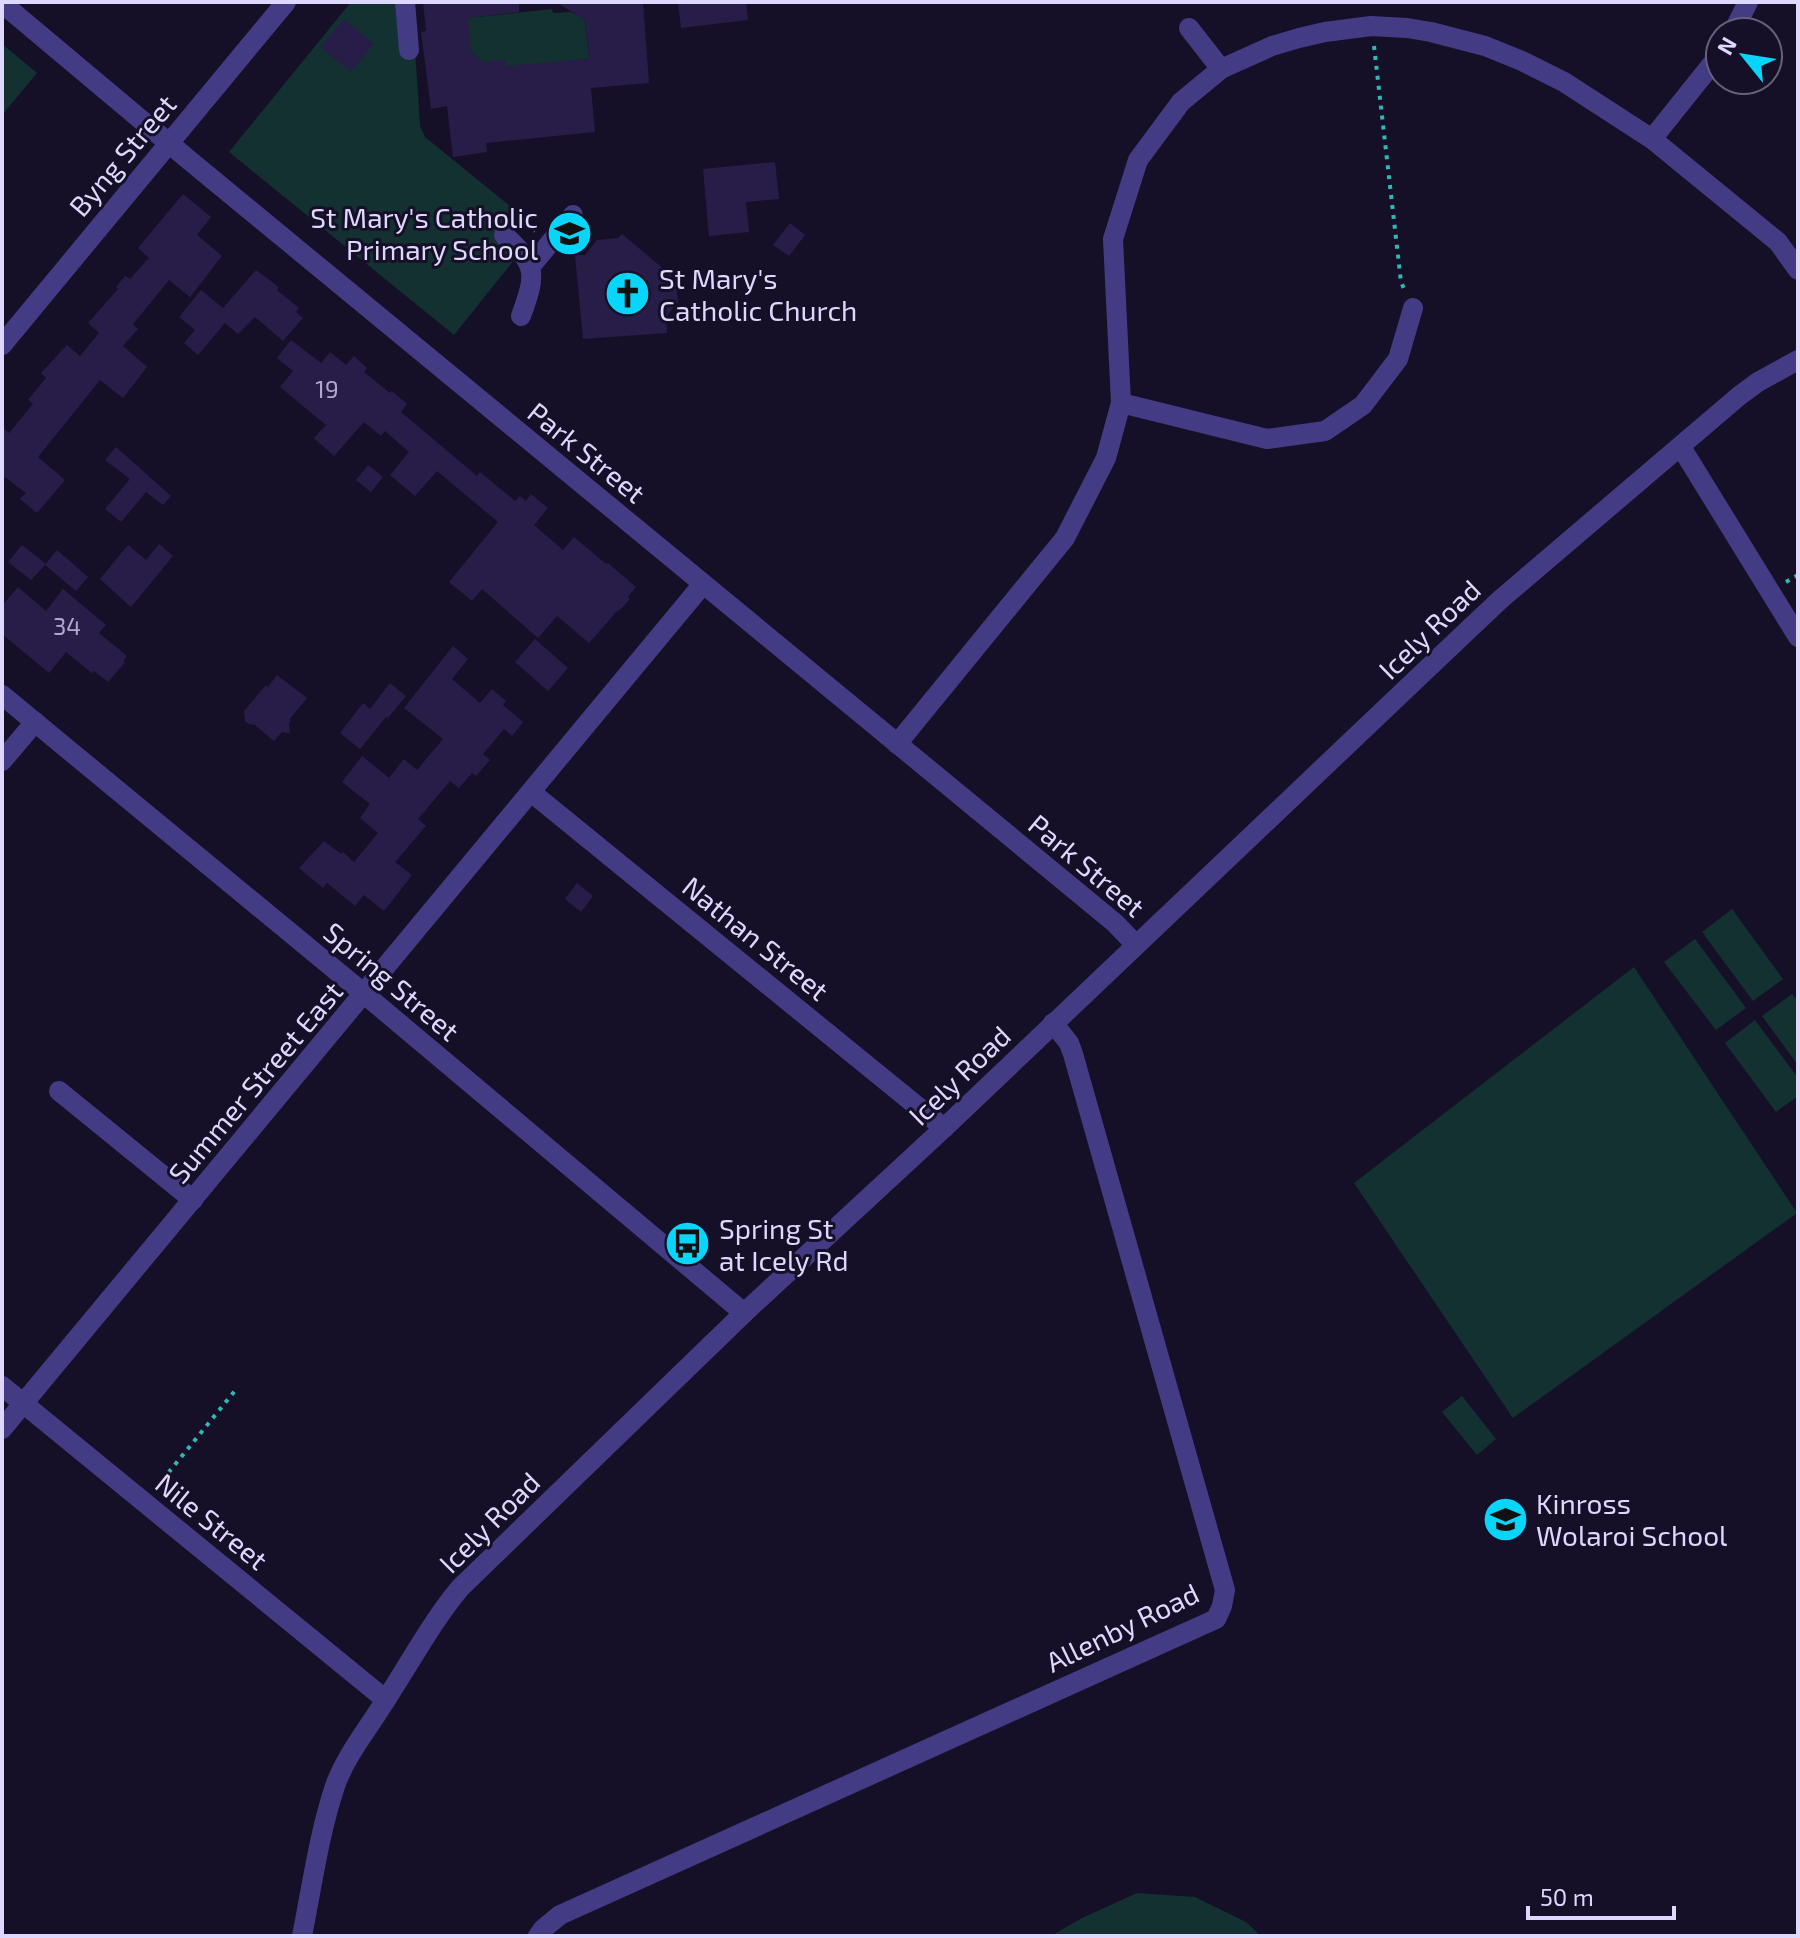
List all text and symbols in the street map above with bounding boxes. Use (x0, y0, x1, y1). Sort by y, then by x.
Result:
north arrow (1704, 16, 1784, 96)
text: N (1711, 32, 1741, 59)
street label: Byng Street (61, 87, 183, 223)
place label: St Mary's Catholic Primary School (310, 200, 539, 266)
school or university icon: St Mary's Catholic Primary School (545, 209, 593, 257)
place label: St Mary's Catholic Church (659, 261, 857, 327)
church icon: St Mary's Catholic Church (604, 270, 652, 318)
house number: 19 (315, 374, 339, 403)
street label: Park Street (521, 394, 653, 510)
street label: Icely Road (1371, 572, 1487, 686)
house number: 34 (53, 611, 81, 640)
street label: Park Street (1022, 807, 1152, 923)
street label: Nathan Street (676, 869, 836, 1007)
street label: Spring Street (317, 915, 467, 1047)
street label: Summer Street East (161, 974, 349, 1190)
street label: Icely Road (901, 1018, 1017, 1132)
place label: Spring St at Icely Rd (719, 1211, 849, 1277)
bus stop icon: Spring St at Icely Rd (664, 1220, 712, 1268)
street label: Icely Road (432, 1465, 546, 1579)
street label: Nile Street (149, 1466, 275, 1576)
place label: Kinross Wolaroi School (1536, 1486, 1728, 1552)
school or university icon: Kinross Wolaroi School (1481, 1495, 1529, 1543)
street label: Allenby Road (1040, 1575, 1204, 1679)
scale bar (1528, 1870, 1674, 1920)
text: 50 m (1540, 1882, 1594, 1911)

